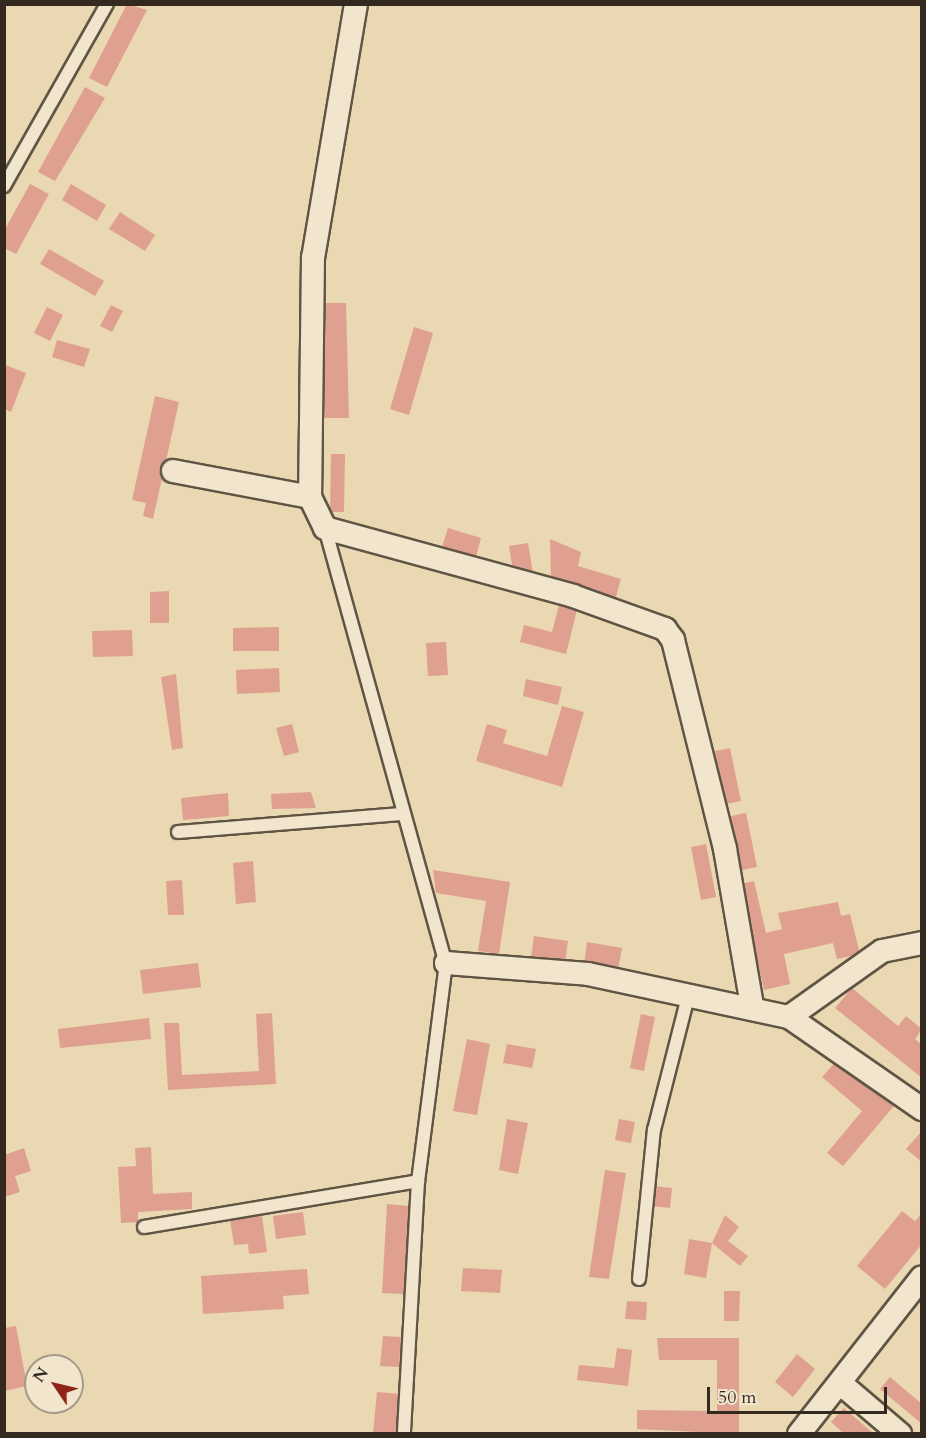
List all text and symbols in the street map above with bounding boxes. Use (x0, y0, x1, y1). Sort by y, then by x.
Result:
north arrow (24, 1354, 84, 1414)
text: N (28, 1363, 54, 1387)
scale bar (710, 1375, 890, 1413)
text: 50 m (718, 1385, 757, 1410)

